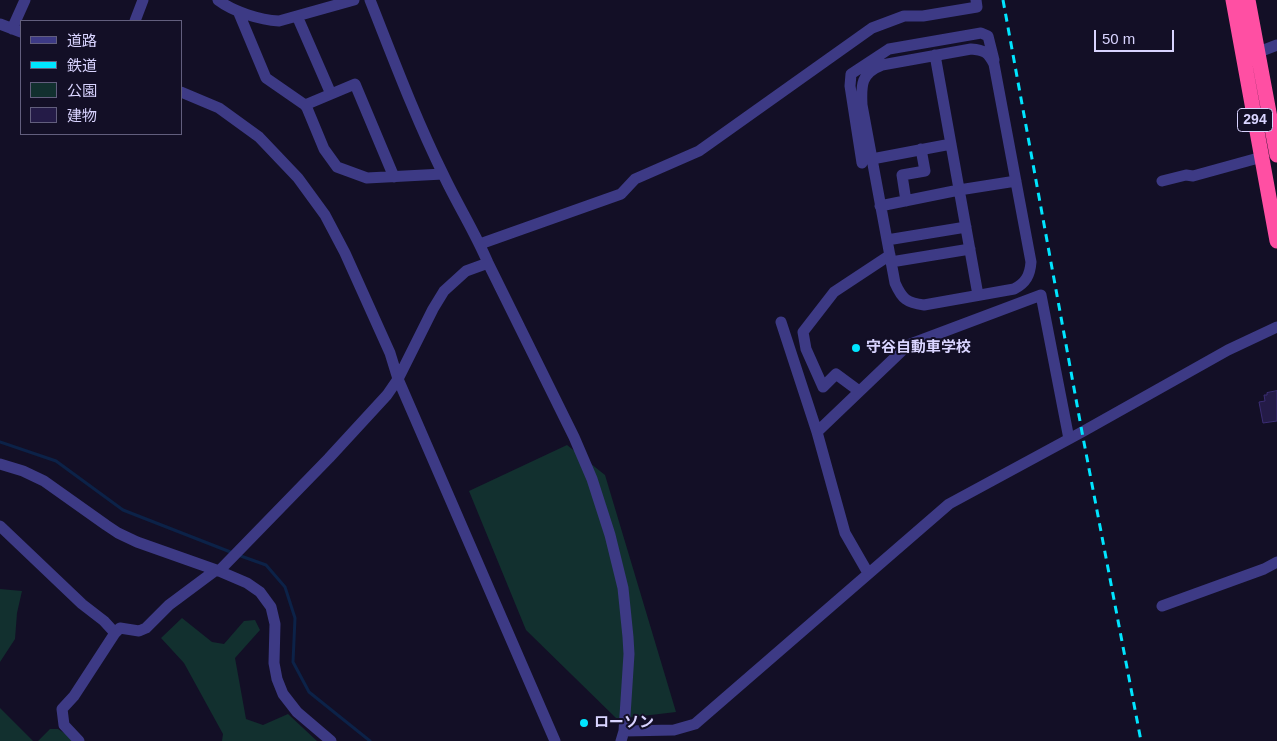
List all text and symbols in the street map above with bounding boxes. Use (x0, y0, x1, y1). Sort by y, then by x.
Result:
legend (20, 20, 182, 135)
scale bar (1097, 20, 1177, 52)
text: 50 m (1102, 30, 1135, 47)
text: 道路 (67, 32, 97, 49)
text: 鉄道 (67, 57, 97, 74)
text: 公園 (67, 82, 97, 99)
text: 建物 (67, 107, 97, 124)
road number: 294 (1238, 108, 1272, 132)
place label: 守谷自動車学校 (866, 339, 971, 357)
marker: 守谷自動車学校 (850, 342, 862, 354)
place label: ローソン (594, 714, 654, 732)
marker: ローソン (578, 717, 590, 729)

